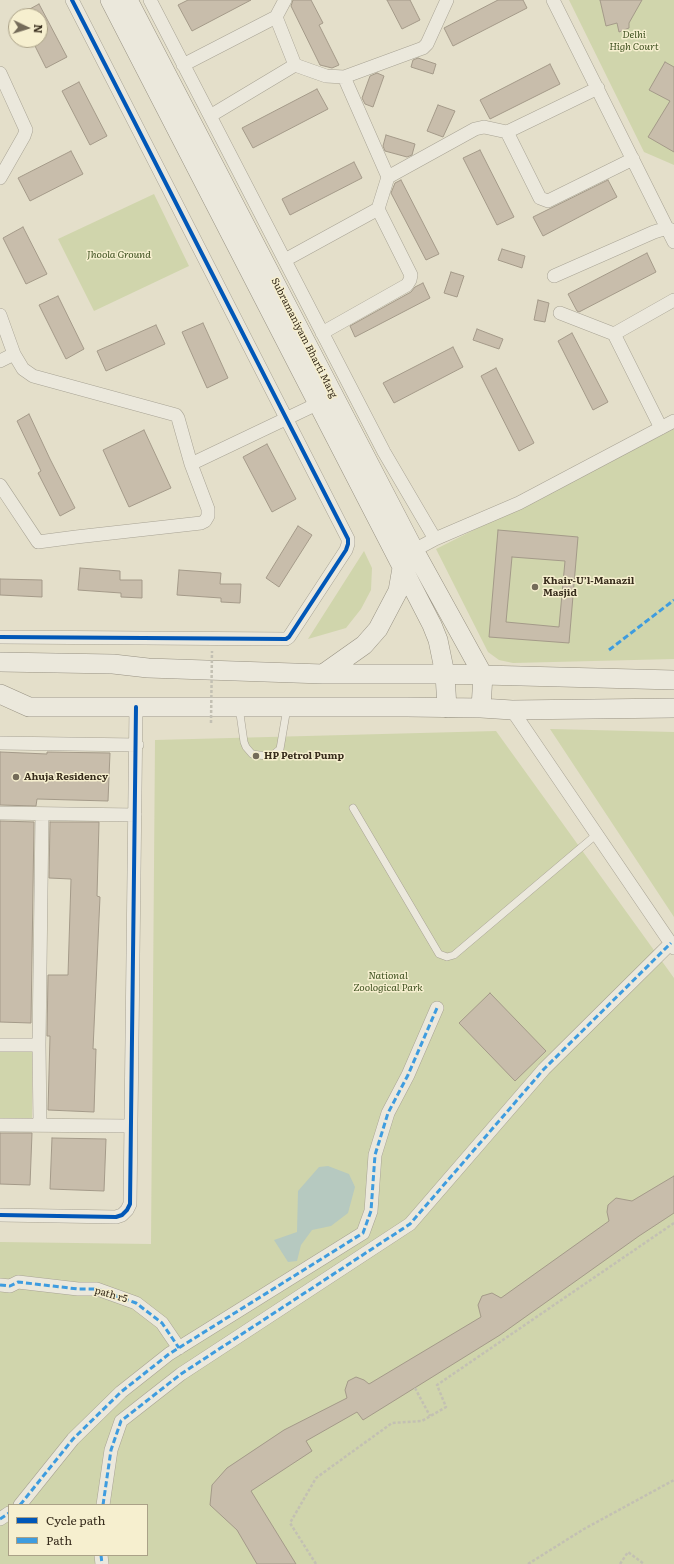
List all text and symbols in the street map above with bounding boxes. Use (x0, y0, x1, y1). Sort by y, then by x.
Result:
north arrow (8, 8, 48, 48)
text: N (31, 24, 47, 34)
park label: Delhi High Court (609, 29, 659, 52)
park label: Jhoola Ground (87, 249, 151, 261)
street label: Subramaniyam Bharti Marg (268, 276, 340, 400)
place label: Khair-U’l-Manazil Masjid (543, 575, 634, 598)
marker: Khair-U’l-Manazil Masjid (530, 582, 540, 592)
place label: HP Petrol Pump (264, 750, 344, 762)
marker: HP Petrol Pump (251, 751, 261, 761)
place label: Ahuja Residency (24, 771, 108, 783)
marker: Ahuja Residency (11, 772, 21, 782)
park label: National Zoological Park (353, 970, 423, 994)
street label: path r5 (93, 1285, 129, 1305)
legend (8, 1504, 148, 1556)
text: Cycle path (46, 1511, 106, 1529)
text: Path (46, 1531, 72, 1549)

